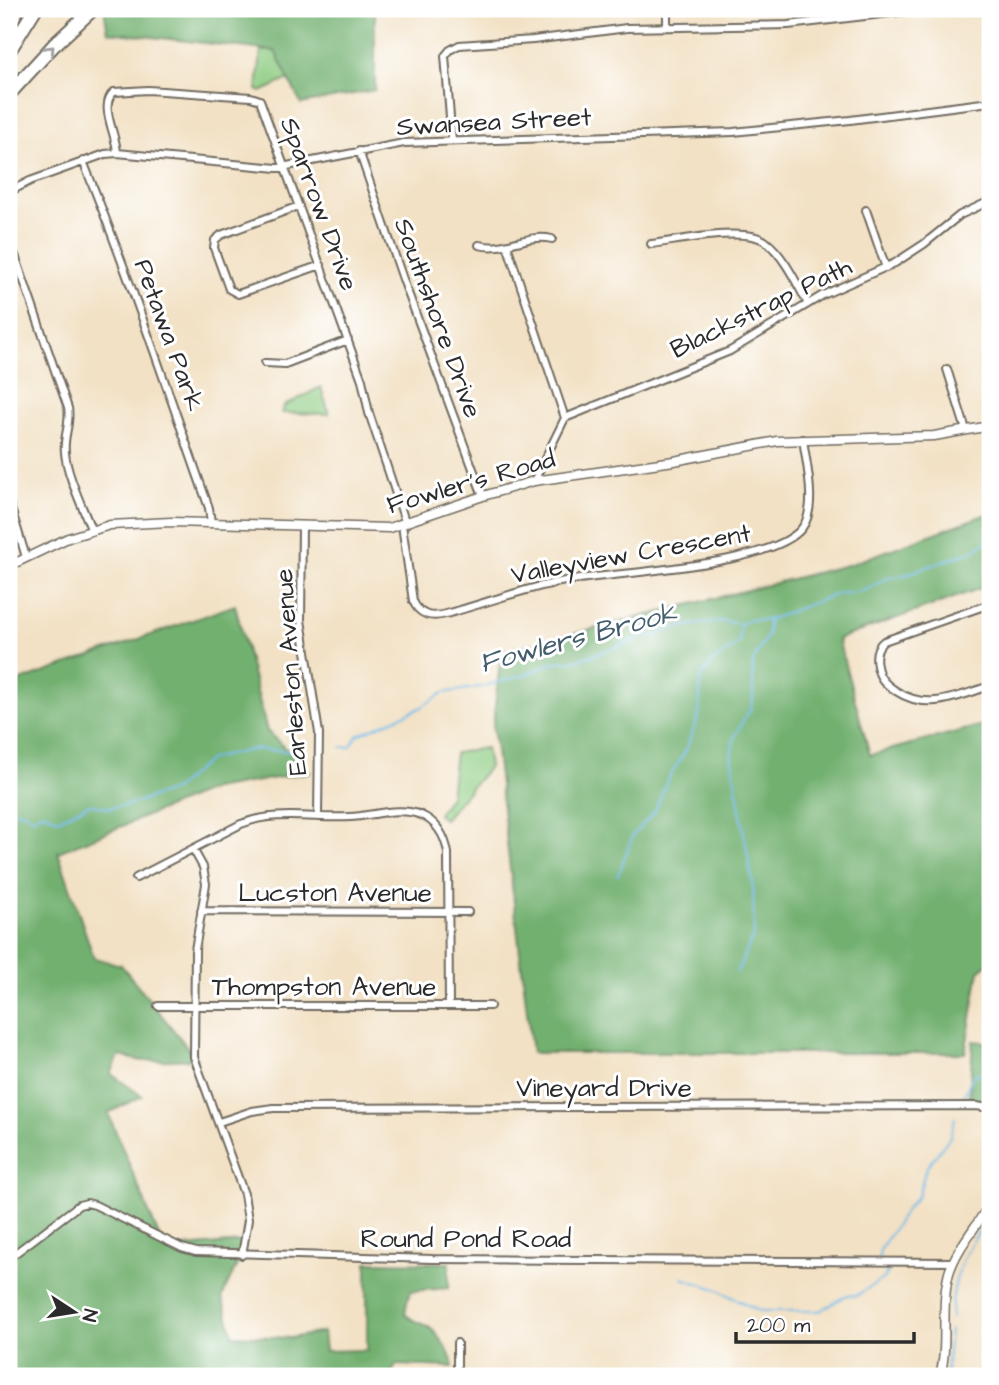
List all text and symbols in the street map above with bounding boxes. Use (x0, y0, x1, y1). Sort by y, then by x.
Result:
one-way arrow (41, 45, 54, 58)
street label: Swansea Street (396, 99, 593, 145)
street label: Sparrow Drive (271, 112, 367, 296)
street label: Southshore Drive (385, 213, 491, 423)
street label: Blackstrap Path (664, 248, 858, 367)
street label: Petawa Park (125, 254, 213, 416)
street label: Fowler's Road (383, 441, 559, 523)
street label: Valleyview Crescent (508, 515, 755, 595)
street label: Earleston Avenue (266, 567, 316, 777)
water label: Fowlers Brook (475, 593, 681, 683)
street label: Lucston Avenue (238, 875, 432, 911)
street label: Thompston Avenue (212, 969, 436, 1005)
street label: Vineyard Drive (516, 1070, 692, 1108)
street label: Round Pond Road (361, 1221, 571, 1257)
north arrow (38, 1276, 108, 1346)
scale bar (736, 1301, 915, 1345)
text: N (75, 1307, 104, 1324)
text: 200 m (747, 1311, 811, 1340)

